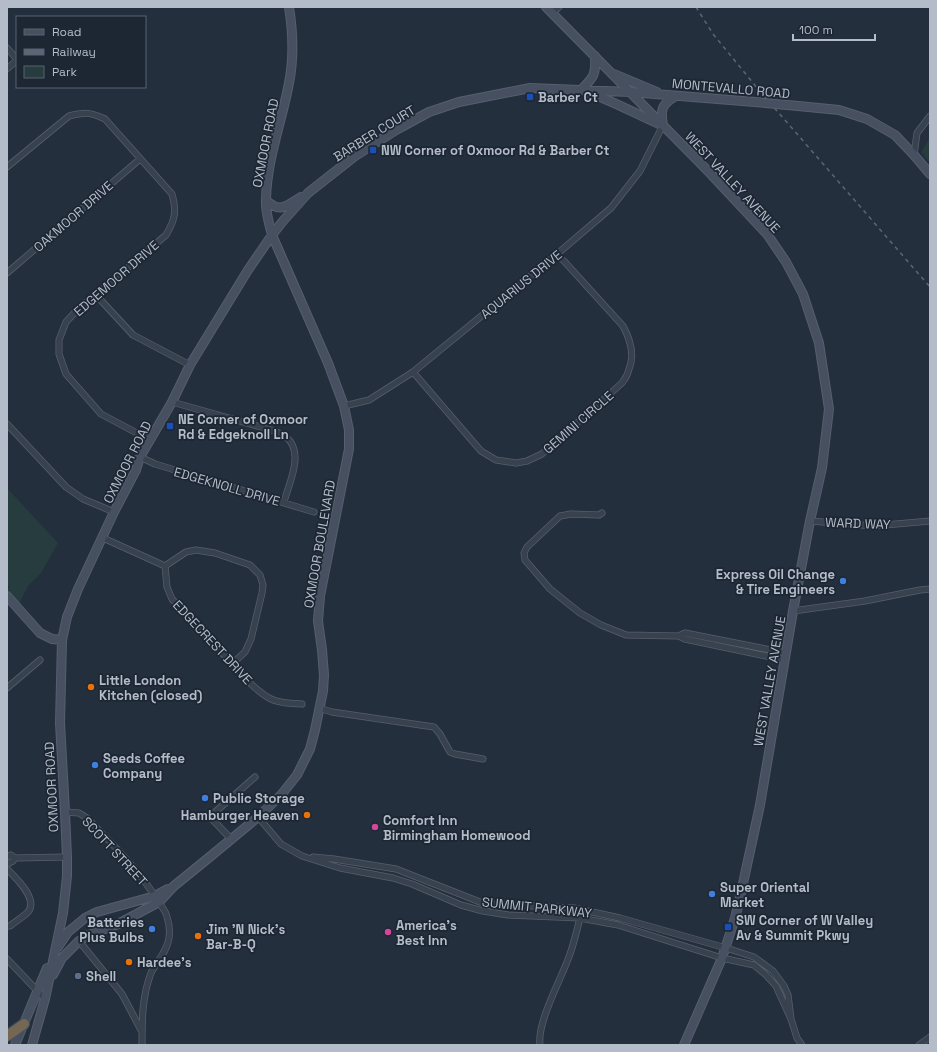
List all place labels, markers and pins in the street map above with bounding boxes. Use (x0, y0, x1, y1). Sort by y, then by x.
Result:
place label: Barber Ct (538, 89, 598, 106)
marker: Barber Ct (525, 92, 535, 102)
place label: NW Corner of Oxmoor Rd & Barber Ct (381, 142, 609, 159)
marker: NW Corner of Oxmoor Rd & Barber Ct (368, 145, 378, 155)
place label: NE Corner of Oxmoor Rd & Edgeknoll Ln (178, 411, 308, 443)
marker: NE Corner of Oxmoor Rd & Edgeknoll Ln (165, 421, 175, 431)
place label: Express Oil Change & Tire Engineers (716, 566, 835, 598)
marker: Express Oil Change & Tire Engineers (838, 576, 848, 586)
place label: Little London Kitchen (closed) (99, 672, 202, 704)
marker: Little London Kitchen (closed) (86, 682, 96, 692)
place label: Seeds Coffee Company (103, 750, 185, 782)
marker: Seeds Coffee Company (90, 760, 100, 770)
place label: Public Storage (213, 790, 305, 807)
marker: Public Storage (200, 793, 210, 803)
place label: Hamburger Heaven (181, 807, 299, 824)
marker: Hamburger Heaven (302, 810, 312, 820)
place label: Comfort Inn Birmingham Homewood (383, 812, 530, 844)
marker: Comfort Inn Birmingham Homewood (370, 822, 380, 832)
place label: Super Oriental Market (720, 879, 810, 911)
marker: Super Oriental Market (707, 889, 717, 899)
place label: SW Corner of W Valley Av & Summit Pkwy (736, 912, 873, 944)
place label: Batteries Plus Bulbs (79, 914, 144, 946)
place label: America's Best Inn (396, 917, 457, 949)
place label: Jim 'N Nick's Bar-B-Q (206, 921, 285, 953)
marker: SW Corner of W Valley Av & Summit Pkwy (723, 922, 733, 932)
marker: Batteries Plus Bulbs (147, 924, 157, 934)
marker: America's Best Inn (383, 927, 393, 937)
marker: Jim 'N Nick's Bar-B-Q (193, 931, 203, 941)
place label: Hardee's (137, 954, 192, 971)
marker: Hardee's (124, 957, 134, 967)
place label: Shell (86, 968, 116, 985)
marker: Shell (73, 971, 83, 981)

